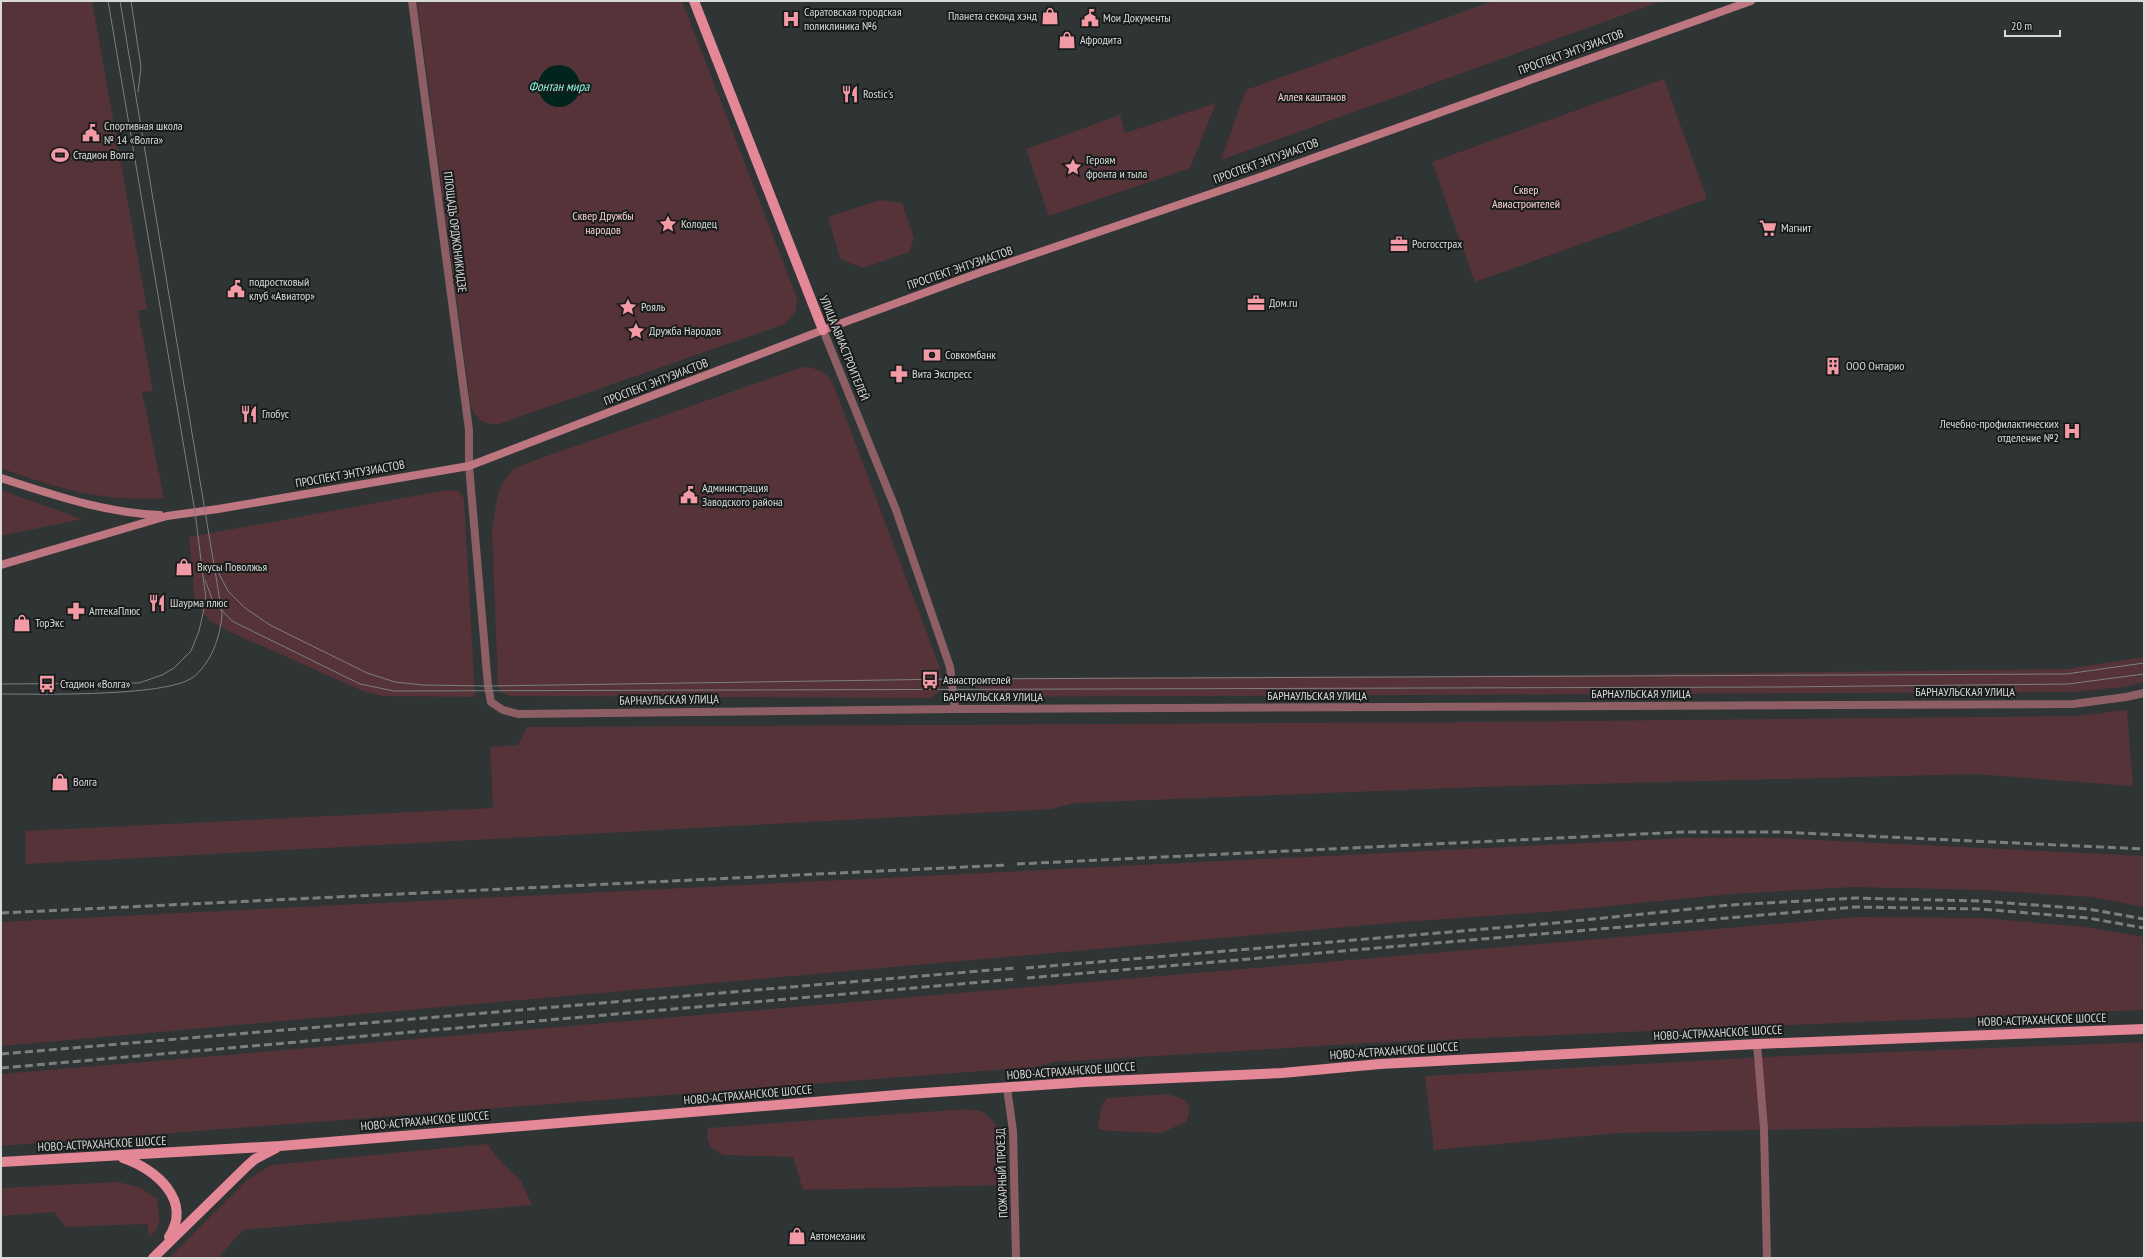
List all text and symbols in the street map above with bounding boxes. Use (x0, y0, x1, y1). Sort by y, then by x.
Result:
place label: Саратовская городская поликлиника №6 (804, 4, 902, 33)
shop icon: Планета секонд хэнд (1040, 6, 1060, 26)
place label: Планета секонд хэнд (948, 8, 1038, 23)
public building icon: Мои Документы (1080, 8, 1100, 28)
hospital icon: Саратовская городская поликлиника №6 (781, 9, 801, 29)
place label: Мои Документы (1103, 10, 1171, 25)
scale bar (2005, 12, 2060, 38)
text: 20 m (2011, 18, 2032, 33)
street label: ПРОСПЕКТ ЭНТУЗИАСТОВ (1516, 25, 1626, 78)
shop icon: Афродита (1057, 30, 1077, 50)
place label: Афродита (1080, 32, 1122, 47)
water label: Фонтан мира (529, 78, 590, 95)
restaurant icon: Rostic's (840, 84, 860, 104)
place label: Rostic's (863, 86, 893, 101)
park label: Аллея каштанов (1278, 89, 1346, 104)
place label: Спортивная школа № 14 «Волга» (104, 118, 183, 147)
public building icon: Спортивная школа № 14 «Волга» (81, 123, 101, 143)
street label: ПРОСПЕКТ ЭНТУЗИАСТОВ (1211, 134, 1321, 187)
sports icon: Стадион Волга (50, 145, 70, 165)
place label: Стадион Волга (73, 147, 134, 162)
place label: Героям фронта и тыла (1086, 152, 1147, 181)
place icon: Героям фронта и тыла (1063, 157, 1083, 177)
street label: ПЛОЩАДЬ ОРДЖОНИКИДЗЕ (441, 171, 470, 293)
park label: Сквер Авиастроителей (1492, 182, 1560, 211)
park label: Сквер Дружбы народов (572, 208, 634, 237)
place icon: Колодец (658, 214, 678, 234)
place label: Колодец (681, 216, 718, 231)
supermarket icon: Магнит (1758, 218, 1778, 238)
place label: Магнит (1781, 220, 1811, 235)
office icon: Росгосстрах (1389, 234, 1409, 254)
place label: Росгосстрах (1412, 236, 1462, 251)
street label: ПРОСПЕКТ ЭНТУЗИАСТОВ (905, 242, 1015, 293)
place label: подростковый клуб «Авиатор» (249, 274, 315, 303)
public building icon: подростковый клуб «Авиатор» (226, 279, 246, 299)
street label: УЛИЦА АВИАСТРОИТЕЛЕЙ (816, 293, 872, 403)
office icon: Дом.ru (1246, 293, 1266, 313)
place label: Дом.ru (1269, 295, 1297, 310)
place icon: Рояль (618, 297, 638, 317)
place label: Рояль (641, 299, 666, 314)
place icon: Дружба Народов (626, 321, 646, 341)
place label: Дружба Народов (649, 323, 721, 338)
bank icon: Совкомбанк (922, 345, 942, 365)
place label: Совкомбанк (945, 347, 996, 362)
street label: ПРОСПЕКТ ЭНТУЗИАСТОВ (601, 355, 711, 408)
building icon: ООО Онтарио (1823, 356, 1843, 376)
place label: ООО Онтарио (1846, 358, 1904, 373)
pharmacy icon: Вита Экспресс (889, 364, 909, 384)
place label: Вита Экспресс (912, 366, 973, 381)
restaurant icon: Глобус (239, 404, 259, 424)
place label: Глобус (262, 406, 290, 421)
place label: Лечебно-профилактических отделение №2 (1939, 416, 2059, 445)
hospital icon: Лечебно-профилактических отделение №2 (2062, 421, 2082, 441)
street label: ПРОСПЕКТ ЭНТУЗИАСТОВ (294, 456, 406, 491)
place label: Администрация Заводского района (702, 480, 783, 509)
public building icon: Администрация Заводского района (679, 485, 699, 505)
shop icon: Вкусы Поволжья (174, 557, 194, 577)
place label: Вкусы Поволжья (197, 559, 267, 574)
restaurant icon: Шаурма плюс (147, 593, 167, 613)
place label: Шаурма плюс (170, 595, 229, 610)
pharmacy icon: АптекаПлюс (66, 601, 86, 621)
place label: АптекаПлюс (89, 603, 141, 618)
shop icon: ТорЭкс (12, 613, 32, 633)
place label: ТорЭкс (35, 615, 65, 630)
bus stop icon: Авиастроителей (920, 670, 940, 690)
place label: Авиастроителей (943, 672, 1011, 687)
bus stop icon: Стадион «Волга» (37, 674, 57, 694)
place label: Стадион «Волга» (60, 676, 131, 691)
street label: БАРНАУЛЬСКАЯ УЛИЦА (1915, 684, 2015, 699)
street label: БАРНАУЛЬСКАЯ УЛИЦА (1591, 686, 1691, 701)
street label: БАРНАУЛЬСКАЯ УЛИЦА (1267, 688, 1367, 703)
street label: БАРНАУЛЬСКАЯ УЛИЦА (943, 689, 1043, 704)
street label: БАРНАУЛЬСКАЯ УЛИЦА (619, 691, 719, 708)
shop icon: Волга (50, 772, 70, 792)
place label: Волга (73, 774, 97, 789)
street label: НОВО-АСТРАХАНСКОЕ ШОССЕ (1977, 1010, 2107, 1029)
street label: НОВО-АСТРАХАНСКОЕ ШОССЕ (1653, 1022, 1783, 1043)
street label: НОВО-АСТРАХАНСКОЕ ШОССЕ (1329, 1039, 1459, 1062)
street label: НОВО-АСТРАХАНСКОЕ ШОССЕ (1006, 1059, 1136, 1082)
street label: НОВО-АСТРАХАНСКОЕ ШОССЕ (683, 1081, 813, 1108)
street label: НОВО-АСТРАХАНСКОЕ ШОССЕ (360, 1107, 490, 1134)
street label: ПОЖАРНЫЙ ПРОЕЗД (992, 1127, 1011, 1218)
street label: НОВО-АСТРАХАНСКОЕ ШОССЕ (37, 1133, 167, 1154)
shop icon: Автомеханик (787, 1226, 807, 1246)
place label: Автомеханик (810, 1228, 866, 1243)

